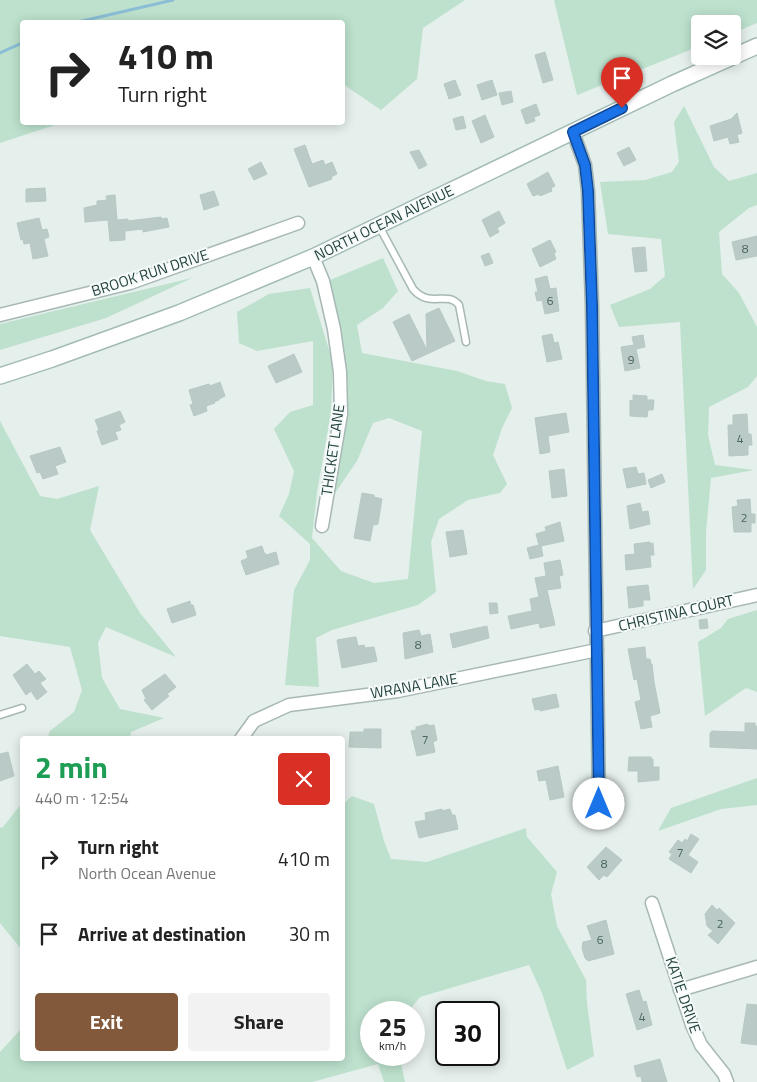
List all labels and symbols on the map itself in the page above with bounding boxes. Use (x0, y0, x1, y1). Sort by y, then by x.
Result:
pin (601, 57, 643, 108)
street label: NORTH OCEAN AVENUE (310, 179, 458, 266)
house number: 8 (742, 239, 749, 258)
street label: BROOK RUN DRIVE (88, 243, 211, 302)
house number: 6 (547, 291, 554, 310)
house number: 9 (628, 350, 635, 369)
street label: THICKET LANE (315, 403, 350, 497)
house number: 4 (737, 429, 744, 448)
house number: 2 (741, 508, 747, 527)
street label: CHRISTINA COURT (616, 588, 736, 637)
house number: 8 (415, 635, 422, 654)
street label: WRANA LANE (368, 667, 459, 705)
house number: 7 (422, 730, 428, 749)
position arrow (572, 777, 624, 829)
house number: 7 (677, 843, 683, 862)
house number: 8 (601, 854, 608, 873)
house number: 2 (717, 914, 723, 933)
house number: 6 (597, 930, 604, 949)
street label: KATIE DRIVE (660, 953, 707, 1036)
speed limit sign: 30 (435, 1001, 500, 1066)
house number: 4 (639, 1007, 646, 1026)

